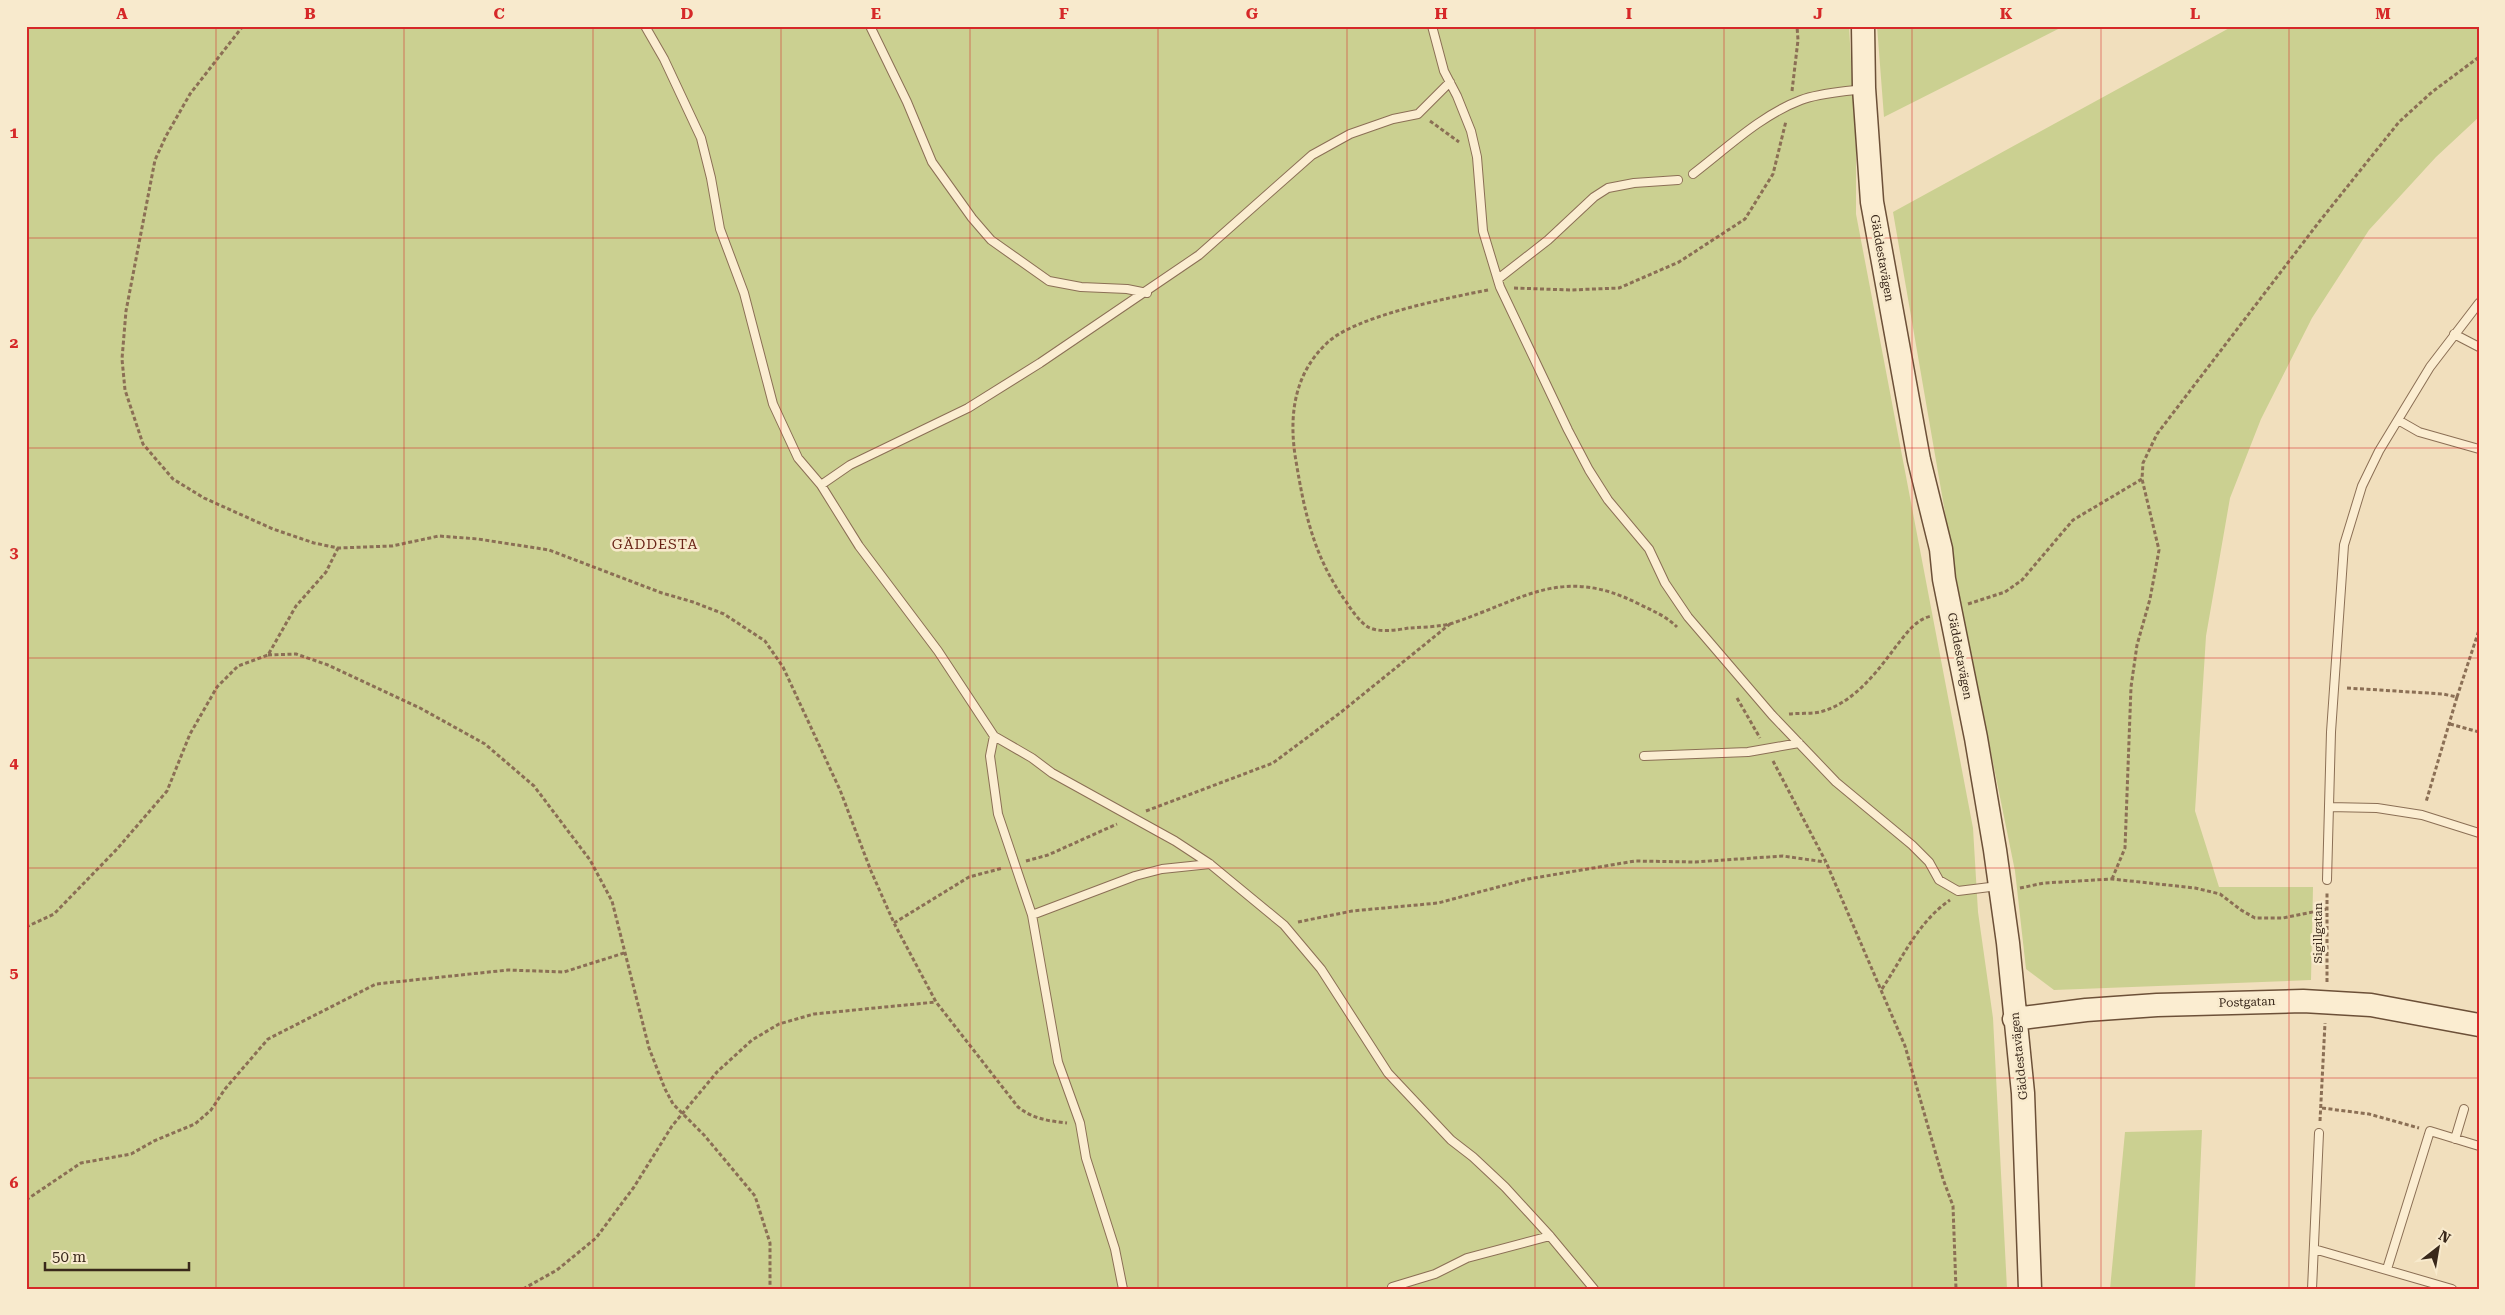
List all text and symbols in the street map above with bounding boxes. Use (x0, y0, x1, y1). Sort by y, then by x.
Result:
text: A (116, 4, 128, 23)
text: B (304, 4, 316, 23)
text: C (493, 4, 505, 23)
text: D (681, 4, 694, 23)
text: E (871, 4, 881, 23)
text: F (1059, 4, 1069, 23)
text: G (1246, 4, 1259, 23)
text: H (1434, 4, 1448, 23)
text: I (1626, 4, 1632, 23)
text: J (1813, 4, 1823, 23)
text: K (2000, 4, 2013, 23)
text: L (2190, 4, 2200, 23)
text: M (2375, 4, 2391, 23)
text: 1 (10, 123, 19, 142)
street label: Gäddestavägen (1867, 213, 1897, 303)
text: 2 (10, 333, 19, 352)
district label: GÄDDESTA (612, 536, 698, 552)
text: 3 (10, 543, 19, 562)
street label: Gäddestavägen (1945, 611, 1975, 701)
text: 4 (10, 753, 19, 772)
street label: Sigillgatan (2311, 902, 2325, 964)
text: 5 (10, 963, 19, 982)
street label: Postgatan (2218, 994, 2276, 1010)
street label: Gäddestavägen (2007, 1011, 2031, 1101)
text: 6 (10, 1173, 19, 1192)
north arrow (2412, 1222, 2462, 1272)
text: N (2436, 1227, 2454, 1247)
scale bar (45, 1240, 189, 1272)
text: 50 m (52, 1248, 87, 1266)

